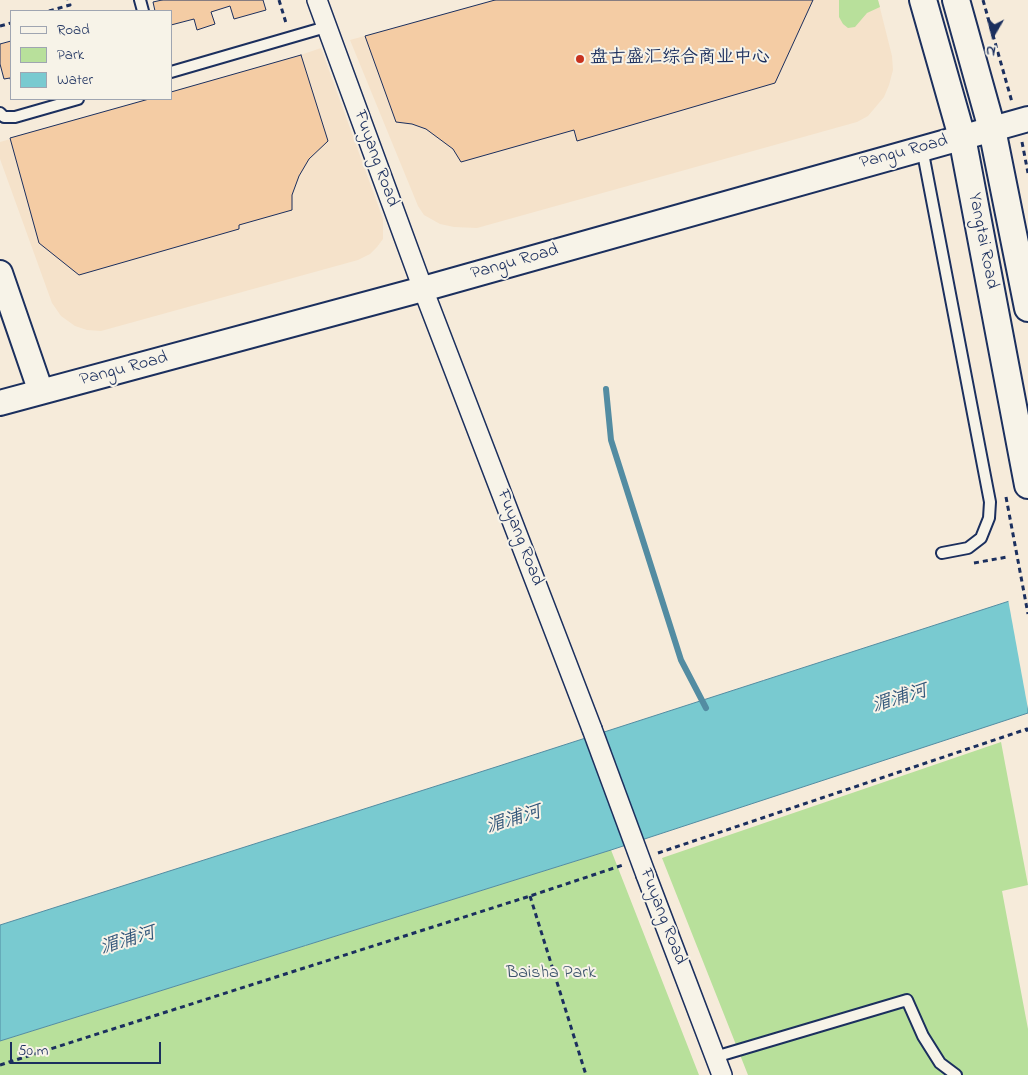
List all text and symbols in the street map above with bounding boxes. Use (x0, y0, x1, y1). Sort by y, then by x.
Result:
legend (10, 10, 172, 100)
north arrow (968, 10, 1018, 60)
text: Road (57, 19, 90, 41)
text: N (985, 39, 997, 61)
text: Park (57, 44, 84, 66)
place label: 盘古盛汇综合商业中心 (590, 48, 770, 70)
marker: 盘古盛汇综合商业中心 (574, 53, 586, 65)
text: Water (57, 69, 93, 91)
street label: Fuyang Road (348, 108, 402, 210)
street label: Pangu Road (858, 131, 950, 175)
street label: Yangtai Road (962, 191, 1002, 291)
street label: Pangu Road (469, 240, 561, 286)
street label: Pangu Road (78, 348, 170, 392)
street label: Fuyang Road (491, 487, 547, 589)
water label: 湄浦河 (869, 681, 931, 719)
water label: 湄浦河 (483, 802, 545, 840)
street label: Fuyang Road (634, 866, 690, 968)
water label: 湄浦河 (97, 923, 159, 961)
park label: Baisha Park (506, 963, 596, 985)
scale bar (12, 1032, 164, 1064)
text: 50 m (18, 1040, 48, 1062)

